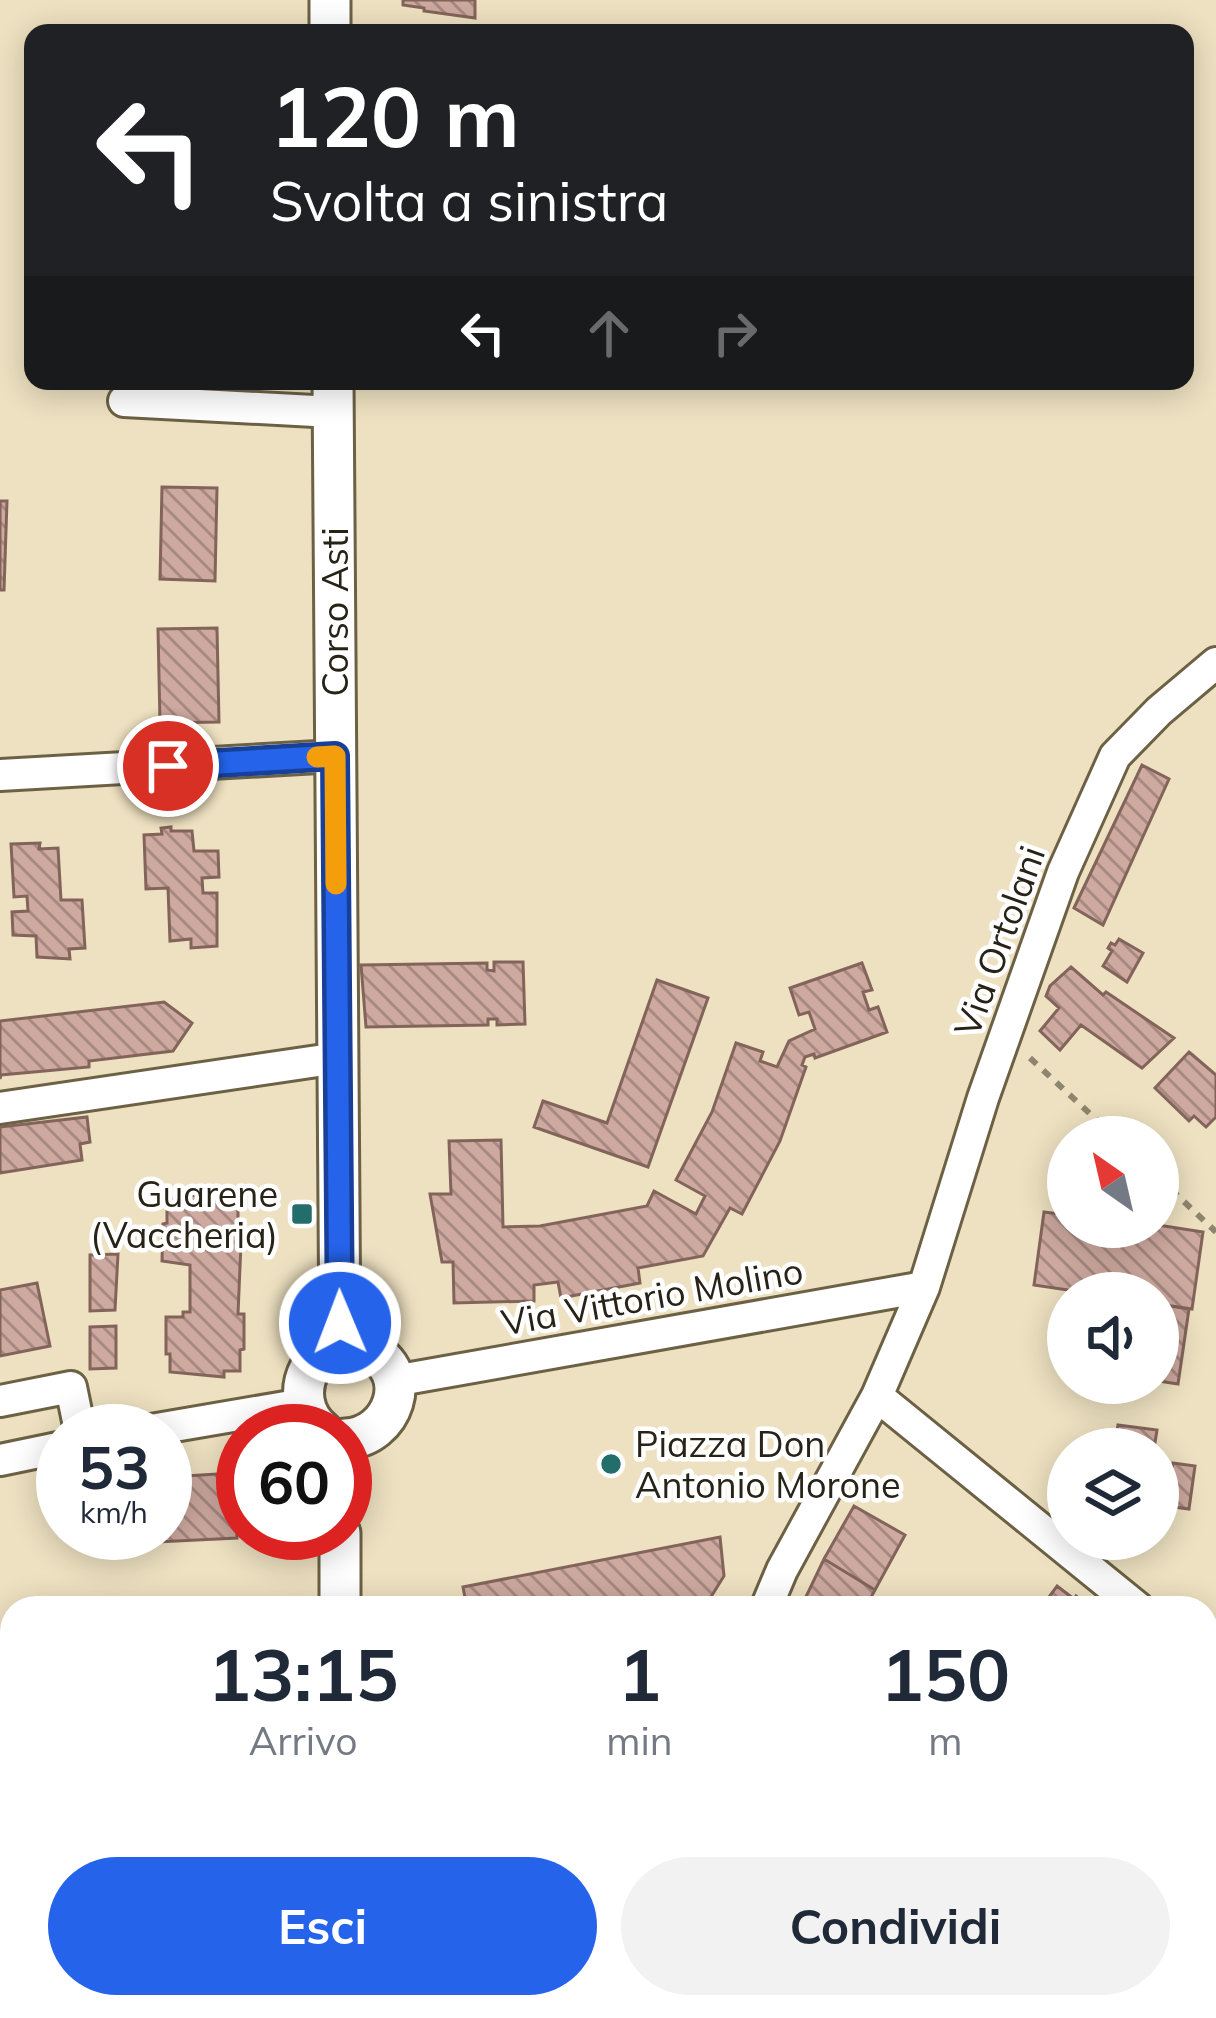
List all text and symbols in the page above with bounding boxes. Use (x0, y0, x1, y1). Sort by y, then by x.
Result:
text: 120 m (270, 63, 520, 168)
icon: left (72, 72, 228, 228)
text: Svolta a sinistra (270, 167, 668, 235)
icon: left (450, 300, 516, 366)
icon: ahead (576, 300, 642, 366)
icon: right (702, 300, 768, 366)
street label: Corso Asti (312, 527, 357, 697)
pin (117, 715, 219, 817)
icon: arrive (135, 733, 201, 799)
street label: Via Ortolani (944, 840, 1054, 1042)
north arrow (1047, 1116, 1179, 1248)
map controls (1047, 1116, 1179, 1560)
place label: Guarene (Vaccheria) (90, 1171, 278, 1257)
marker: Guarene (Vaccheria) (289, 1201, 315, 1227)
street label: Via Vittorio Molino (498, 1247, 806, 1345)
position arrow (277, 1260, 403, 1386)
button: sound (1047, 1272, 1179, 1404)
speed limit sign: 60 (216, 1404, 372, 1560)
place label: Piazza Don Antonio Morone (635, 1421, 901, 1507)
button: layers (1047, 1428, 1179, 1560)
text: 53 (78, 1429, 150, 1504)
marker: Piazza Don Antonio Morone (598, 1451, 624, 1477)
text: km/h (80, 1493, 148, 1531)
text: 13:15 (208, 1629, 398, 1719)
text: 1 (618, 1629, 661, 1719)
text: 150 (881, 1629, 1010, 1719)
text: Arrivo (249, 1716, 358, 1765)
text: min (606, 1716, 673, 1765)
text: m (928, 1716, 962, 1765)
button: Esci (48, 1857, 597, 1995)
button: Condividi (621, 1857, 1170, 1995)

